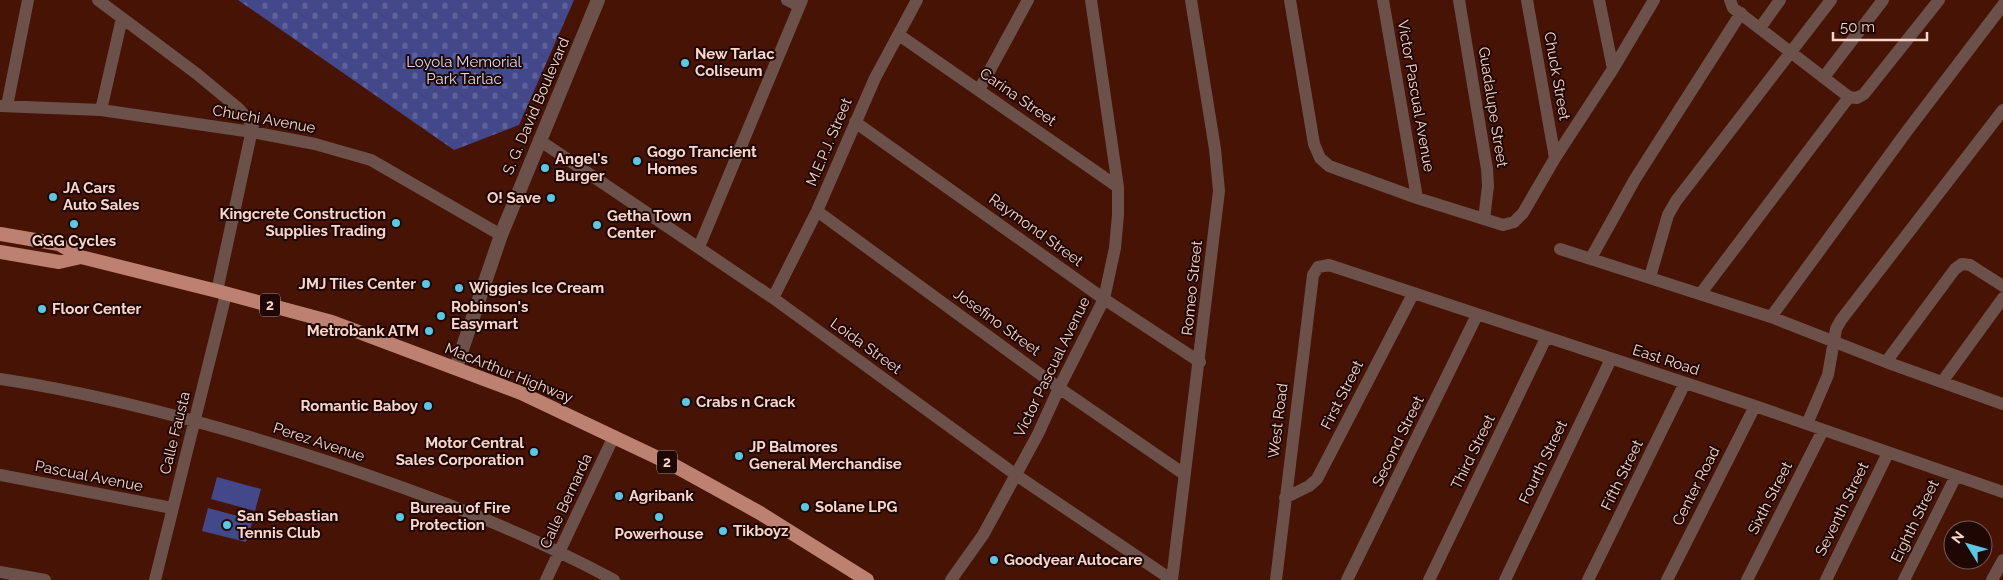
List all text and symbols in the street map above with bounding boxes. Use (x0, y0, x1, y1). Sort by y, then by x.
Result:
scale bar (1833, 10, 1927, 42)
text: 50 m (1840, 18, 1875, 36)
street label: Victor Pascual Avenue (1394, 19, 1438, 174)
street label: Chuck Street (1540, 30, 1574, 122)
street label: S. G. David Boulevard (499, 35, 573, 177)
place label: New Tarlac Coliseum (695, 45, 775, 80)
street label: Guadalupe Street (1475, 45, 1511, 169)
park label: Loyola Memorial Park Tarlac (406, 53, 523, 88)
marker: New Tarlac Coliseum (679, 57, 691, 69)
street label: Carina Street (976, 64, 1060, 130)
street label: M.E.P.J. Street (802, 95, 856, 189)
street label: Chuchi Avenue (211, 101, 317, 137)
place label: Gogo Trancient Homes (647, 143, 757, 178)
place label: Angel's Burger (555, 150, 608, 185)
marker: Gogo Trancient Homes (631, 155, 643, 167)
marker: Angel's Burger (539, 162, 551, 174)
place label: JA Cars Auto Sales (63, 179, 139, 214)
place label: O! Save (487, 189, 541, 207)
street label: Raymond Street (985, 190, 1087, 270)
marker: JA Cars Auto Sales (47, 191, 59, 203)
marker: O! Save (545, 192, 557, 204)
place label: Kingcrete Construction Supplies Trading (219, 205, 386, 240)
place label: Getha Town Center (607, 207, 692, 242)
marker: Kingcrete Construction Supplies Trading (390, 217, 402, 229)
marker: GGG Cycles (68, 218, 80, 230)
marker: Getha Town Center (591, 219, 603, 231)
place label: GGG Cycles (32, 232, 116, 250)
street label: Romeo Street (1178, 240, 1206, 336)
place label: JMJ Tiles Center (299, 275, 416, 293)
marker: JMJ Tiles Center (420, 278, 432, 290)
place label: Wiggies Ice Cream (469, 279, 604, 297)
marker: Wiggies Ice Cream (453, 282, 465, 294)
street label: Josefino Street (950, 285, 1044, 359)
road number: 2 (260, 294, 280, 316)
street label: Victor Pascual Avenue (1010, 294, 1094, 440)
place label: Robinson's Easymart (451, 298, 528, 333)
place label: Floor Center (52, 300, 142, 318)
marker: Floor Center (36, 303, 48, 315)
marker: Robinson's Easymart (435, 310, 447, 322)
street label: Loida Street (827, 314, 905, 378)
place label: Metrobank ATM (307, 322, 419, 340)
marker: Metrobank ATM (423, 325, 435, 337)
street label: MacArthur Highway (442, 339, 576, 407)
street label: East Road (1630, 341, 1702, 379)
street label: First Street (1317, 357, 1367, 433)
street label: West Road (1264, 382, 1292, 460)
street label: Calle Fausta (156, 390, 194, 476)
place label: Crabs n Crack (696, 393, 796, 411)
street label: Second Street (1368, 393, 1428, 489)
marker: Crabs n Crack (680, 396, 692, 408)
place label: Romantic Baboy (301, 397, 419, 415)
marker: Romantic Baboy (422, 400, 434, 412)
street label: Third Street (1447, 412, 1499, 492)
street label: Fourth Street (1515, 417, 1571, 507)
street label: Perez Avenue (271, 419, 367, 465)
place label: Motor Central Sales Corporation (396, 434, 524, 469)
street label: Fifth Street (1597, 437, 1647, 513)
place label: JP Balmores General Merchandise (749, 438, 902, 473)
street label: Center Road (1668, 444, 1724, 528)
marker: Motor Central Sales Corporation (528, 446, 540, 458)
marker: JP Balmores General Merchandise (733, 450, 745, 462)
street label: Calle Bernarda (536, 451, 596, 551)
road number: 2 (657, 451, 677, 474)
street label: Pascual Avenue (33, 457, 145, 495)
street label: Sixth Street (1744, 459, 1796, 537)
street label: Seventh Street (1812, 459, 1872, 559)
street label: Eighth Street (1887, 477, 1943, 565)
place label: Agribank (629, 487, 694, 505)
marker: Agribank (613, 490, 625, 502)
place label: Solane LPG (815, 498, 897, 516)
place label: Bureau of Fire Protection (410, 499, 511, 534)
marker: Solane LPG (799, 501, 811, 513)
place label: San Sebastian Tennis Club (237, 507, 338, 542)
marker: Bureau of Fire Protection (394, 511, 406, 523)
marker: Powerhouse (653, 511, 665, 523)
marker: San Sebastian Tennis Club (221, 519, 233, 531)
north arrow (1943, 520, 1993, 570)
place label: Tikboyz (733, 522, 788, 540)
place label: Powerhouse (615, 525, 703, 543)
marker: Tikboyz (717, 525, 729, 537)
text: N (1948, 528, 1967, 546)
place label: Goodyear Autocare (1004, 551, 1143, 569)
marker: Goodyear Autocare (988, 554, 1000, 566)

